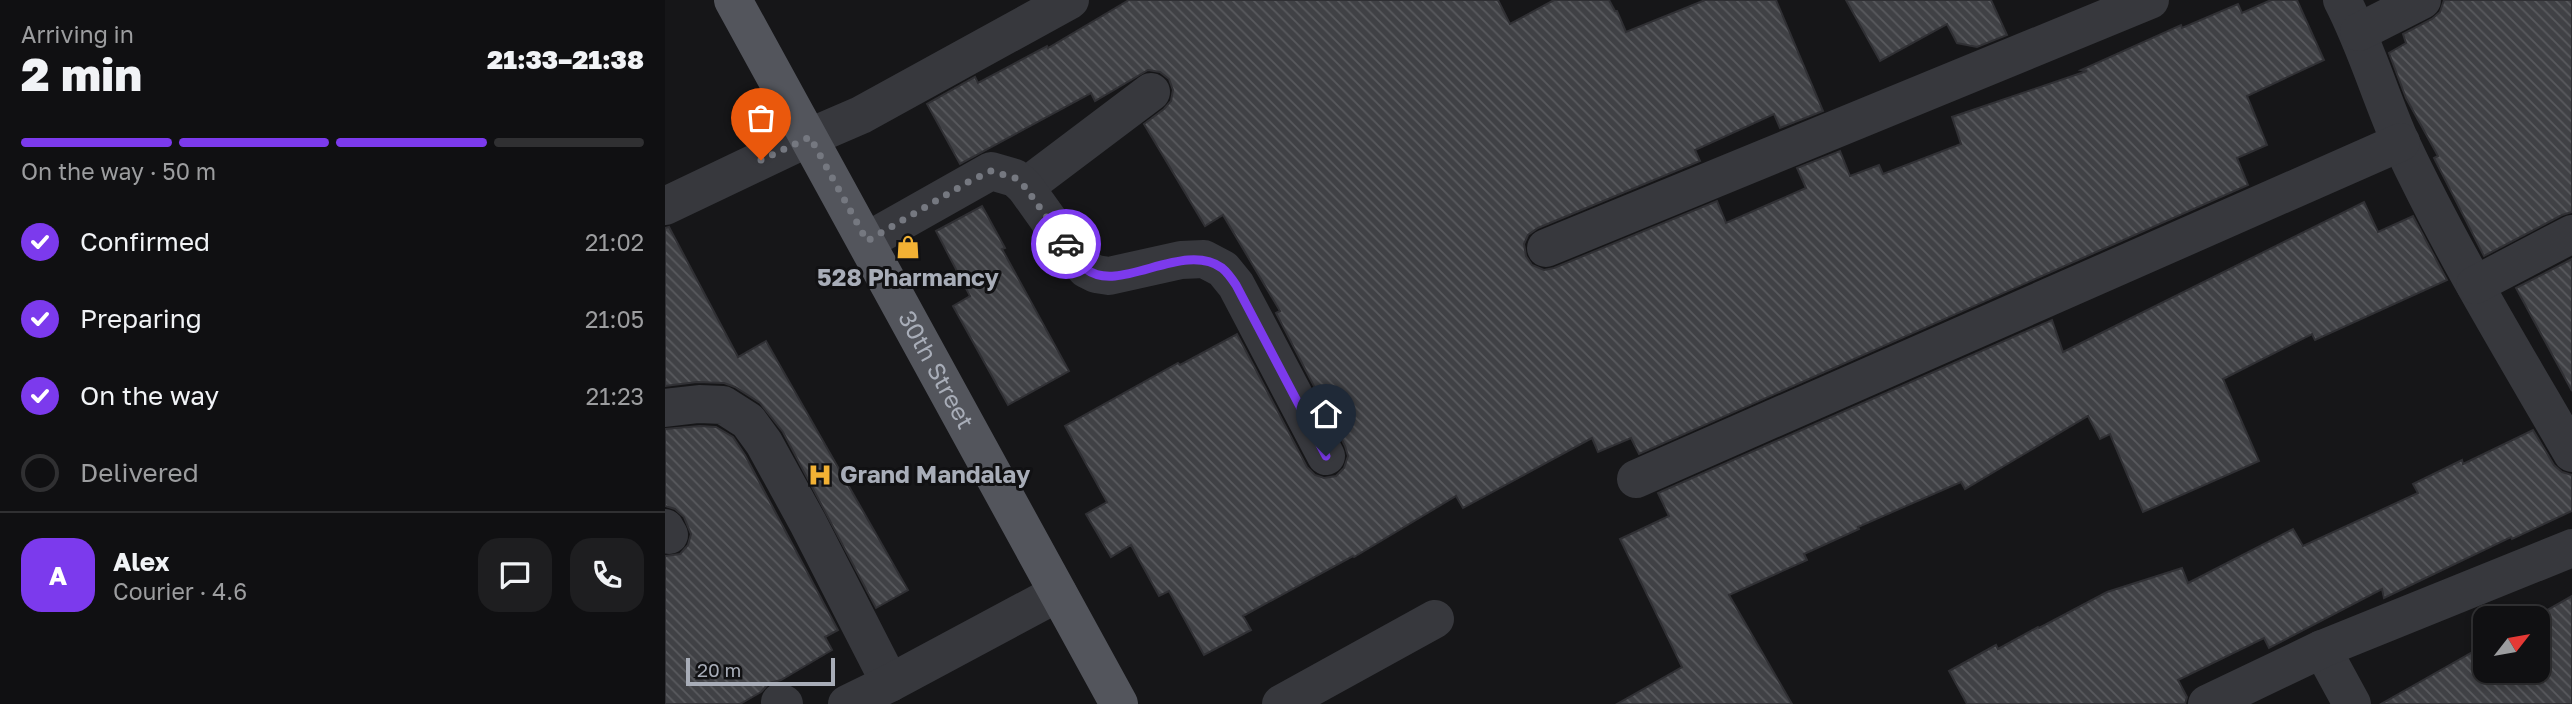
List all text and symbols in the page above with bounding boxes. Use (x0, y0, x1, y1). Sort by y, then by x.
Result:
text: Arriving in (21, 20, 134, 48)
text: 21:33–21:38 (487, 44, 644, 75)
text: 2 min (21, 46, 142, 101)
pin (731, 88, 791, 160)
icon: bag (742, 99, 780, 137)
text: On the way · 50 m (21, 157, 216, 185)
courier (1031, 209, 1101, 279)
icon: check (21, 223, 59, 261)
icon: car (1047, 225, 1085, 263)
text: Confirmed (80, 226, 210, 257)
text: 21:02 (585, 228, 644, 256)
shop icon: 528 Pharmancy (894, 233, 922, 261)
place label: 528 Pharmancy (817, 262, 999, 291)
icon: check (21, 300, 59, 338)
text: Preparing (80, 303, 202, 334)
text: 21:05 (585, 305, 644, 333)
street label: 30th Street (893, 305, 981, 433)
icon: check (21, 377, 59, 415)
text: On the way (80, 380, 219, 411)
text: 21:23 (586, 382, 644, 410)
pin (1296, 384, 1356, 456)
icon: home (1307, 395, 1345, 433)
text: Delivered (80, 457, 199, 488)
place label: Grand Mandalay (840, 459, 1031, 488)
hospital icon: Grand Mandalay (806, 461, 834, 489)
button: chat (478, 538, 552, 612)
button: phone (570, 538, 644, 612)
text: Alex (113, 546, 170, 577)
text: A (49, 560, 67, 591)
text: Courier · 4.6 (113, 577, 247, 605)
north arrow (2473, 606, 2550, 682)
map controls (2473, 606, 2550, 683)
scale bar (686, 655, 835, 687)
text: 20 m (697, 658, 741, 681)

